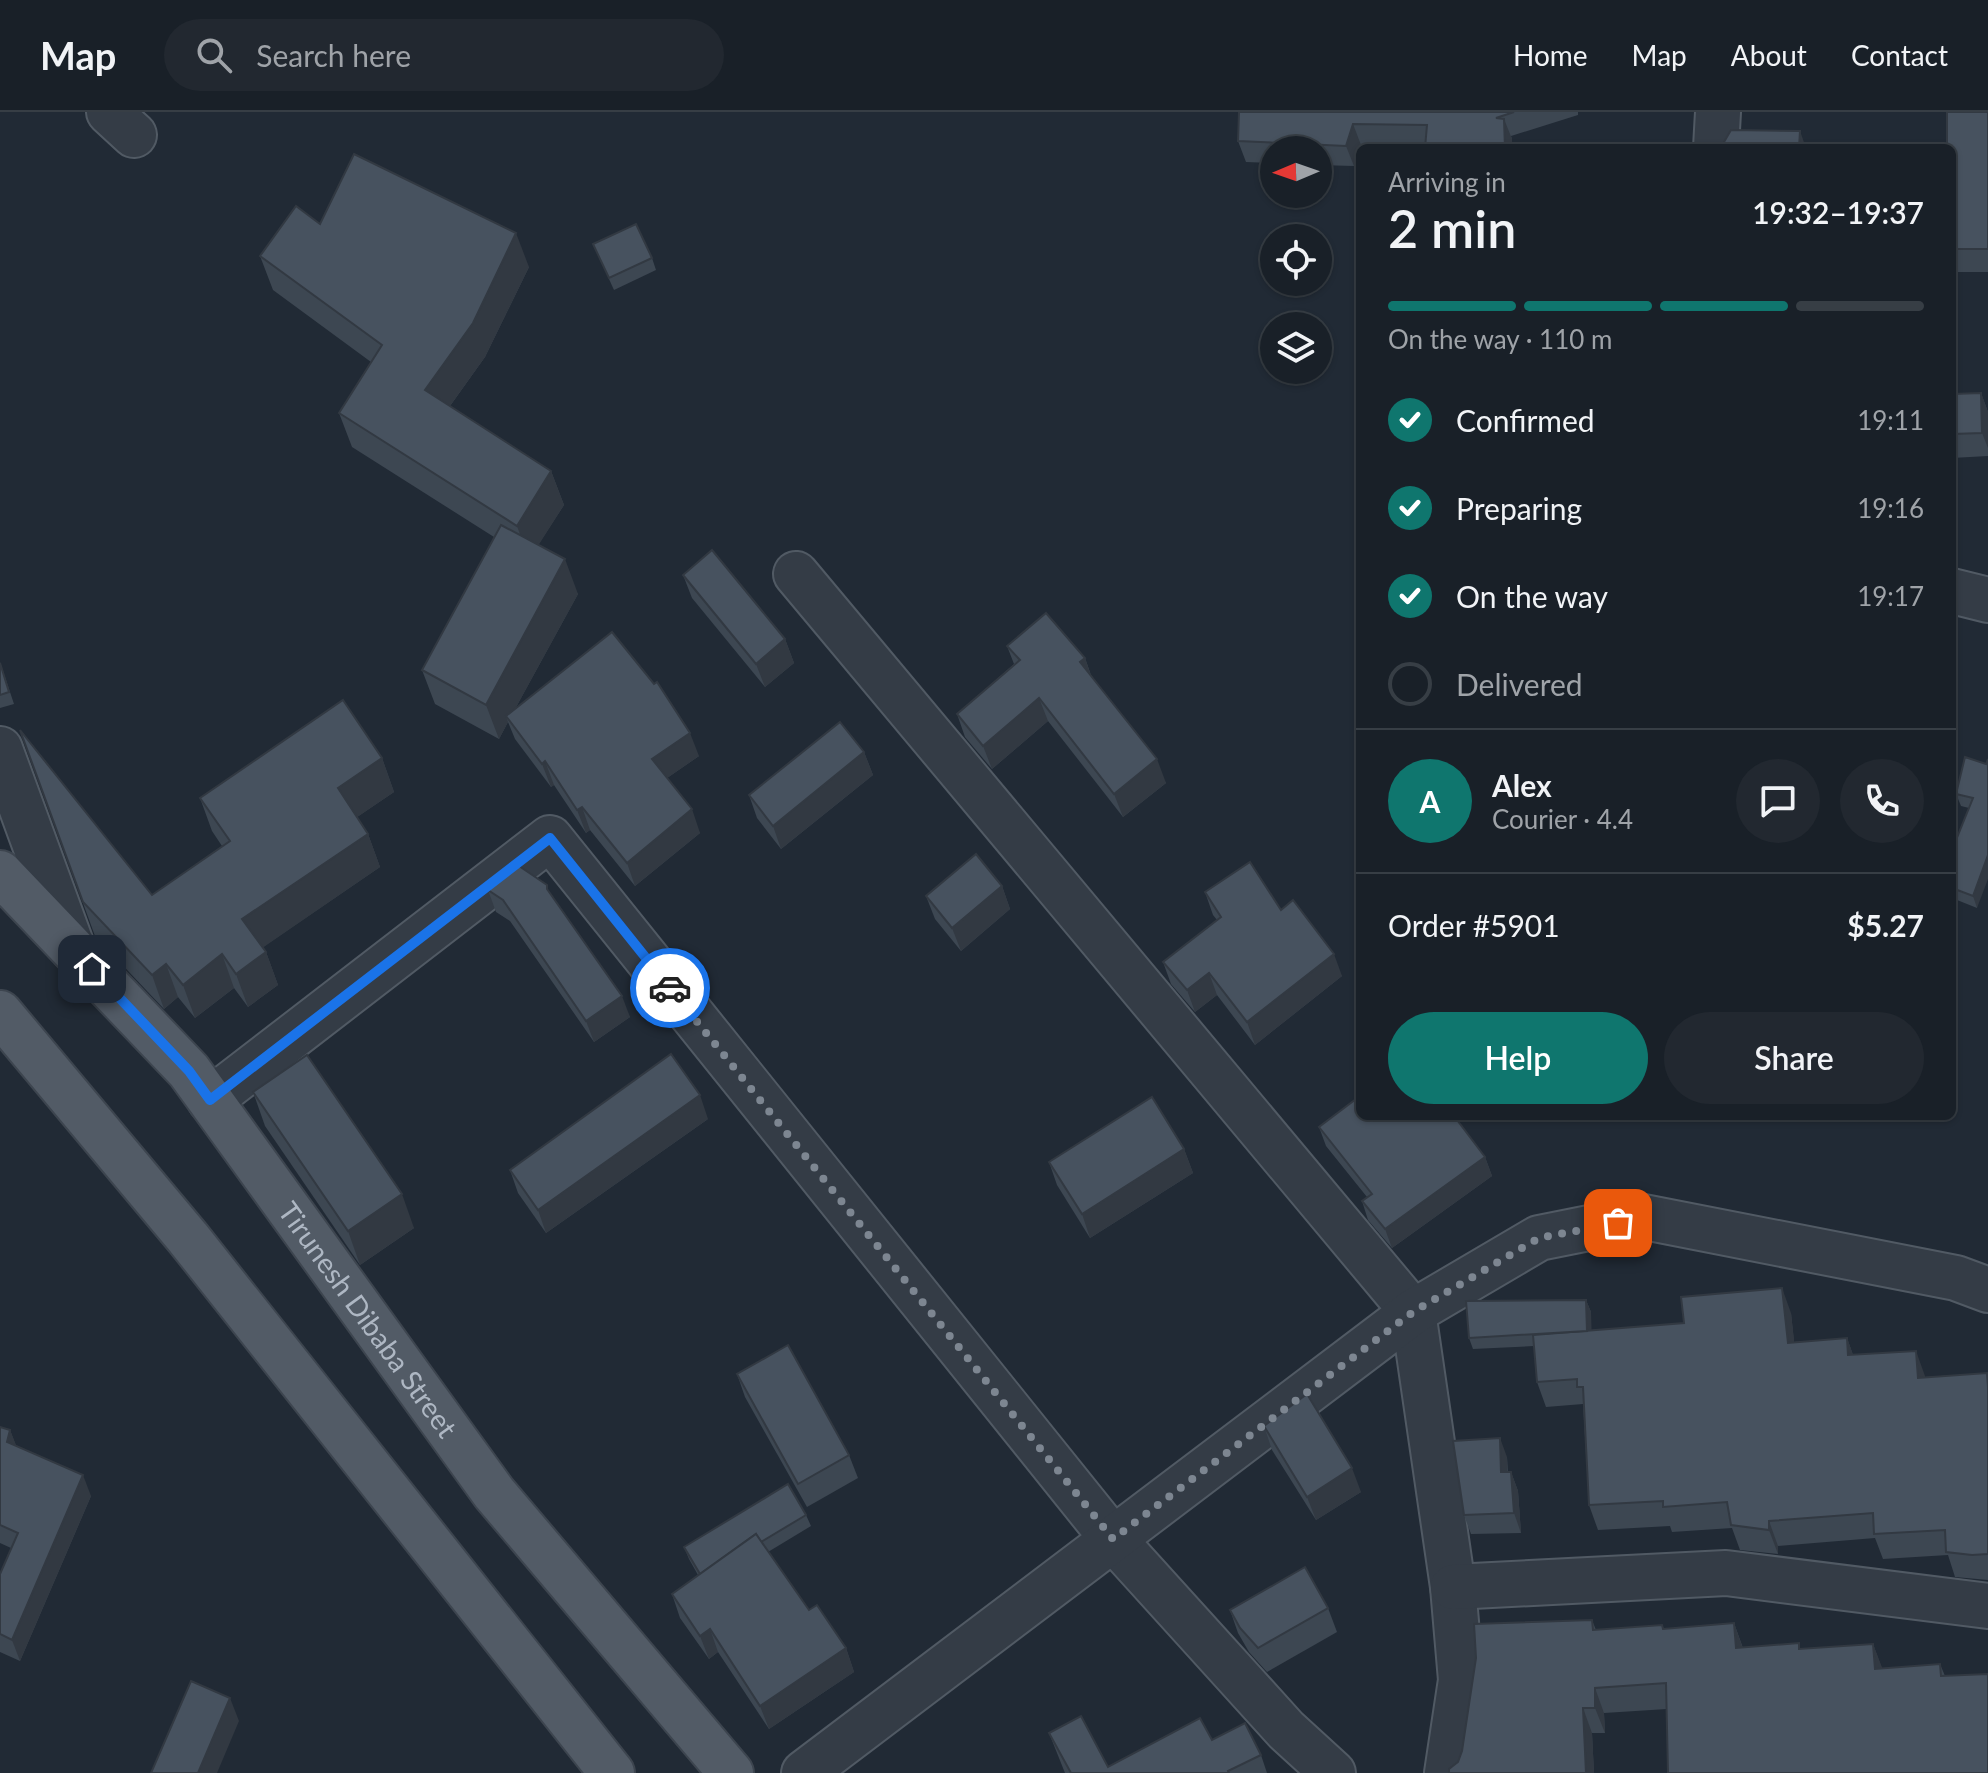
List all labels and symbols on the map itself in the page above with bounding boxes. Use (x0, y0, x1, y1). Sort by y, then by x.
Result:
north arrow (1260, 136, 1332, 208)
pin (58, 935, 126, 1003)
courier (630, 948, 710, 1028)
pin (1584, 1189, 1652, 1257)
street label: Tirunesh Dibaba Street (272, 1195, 465, 1444)

